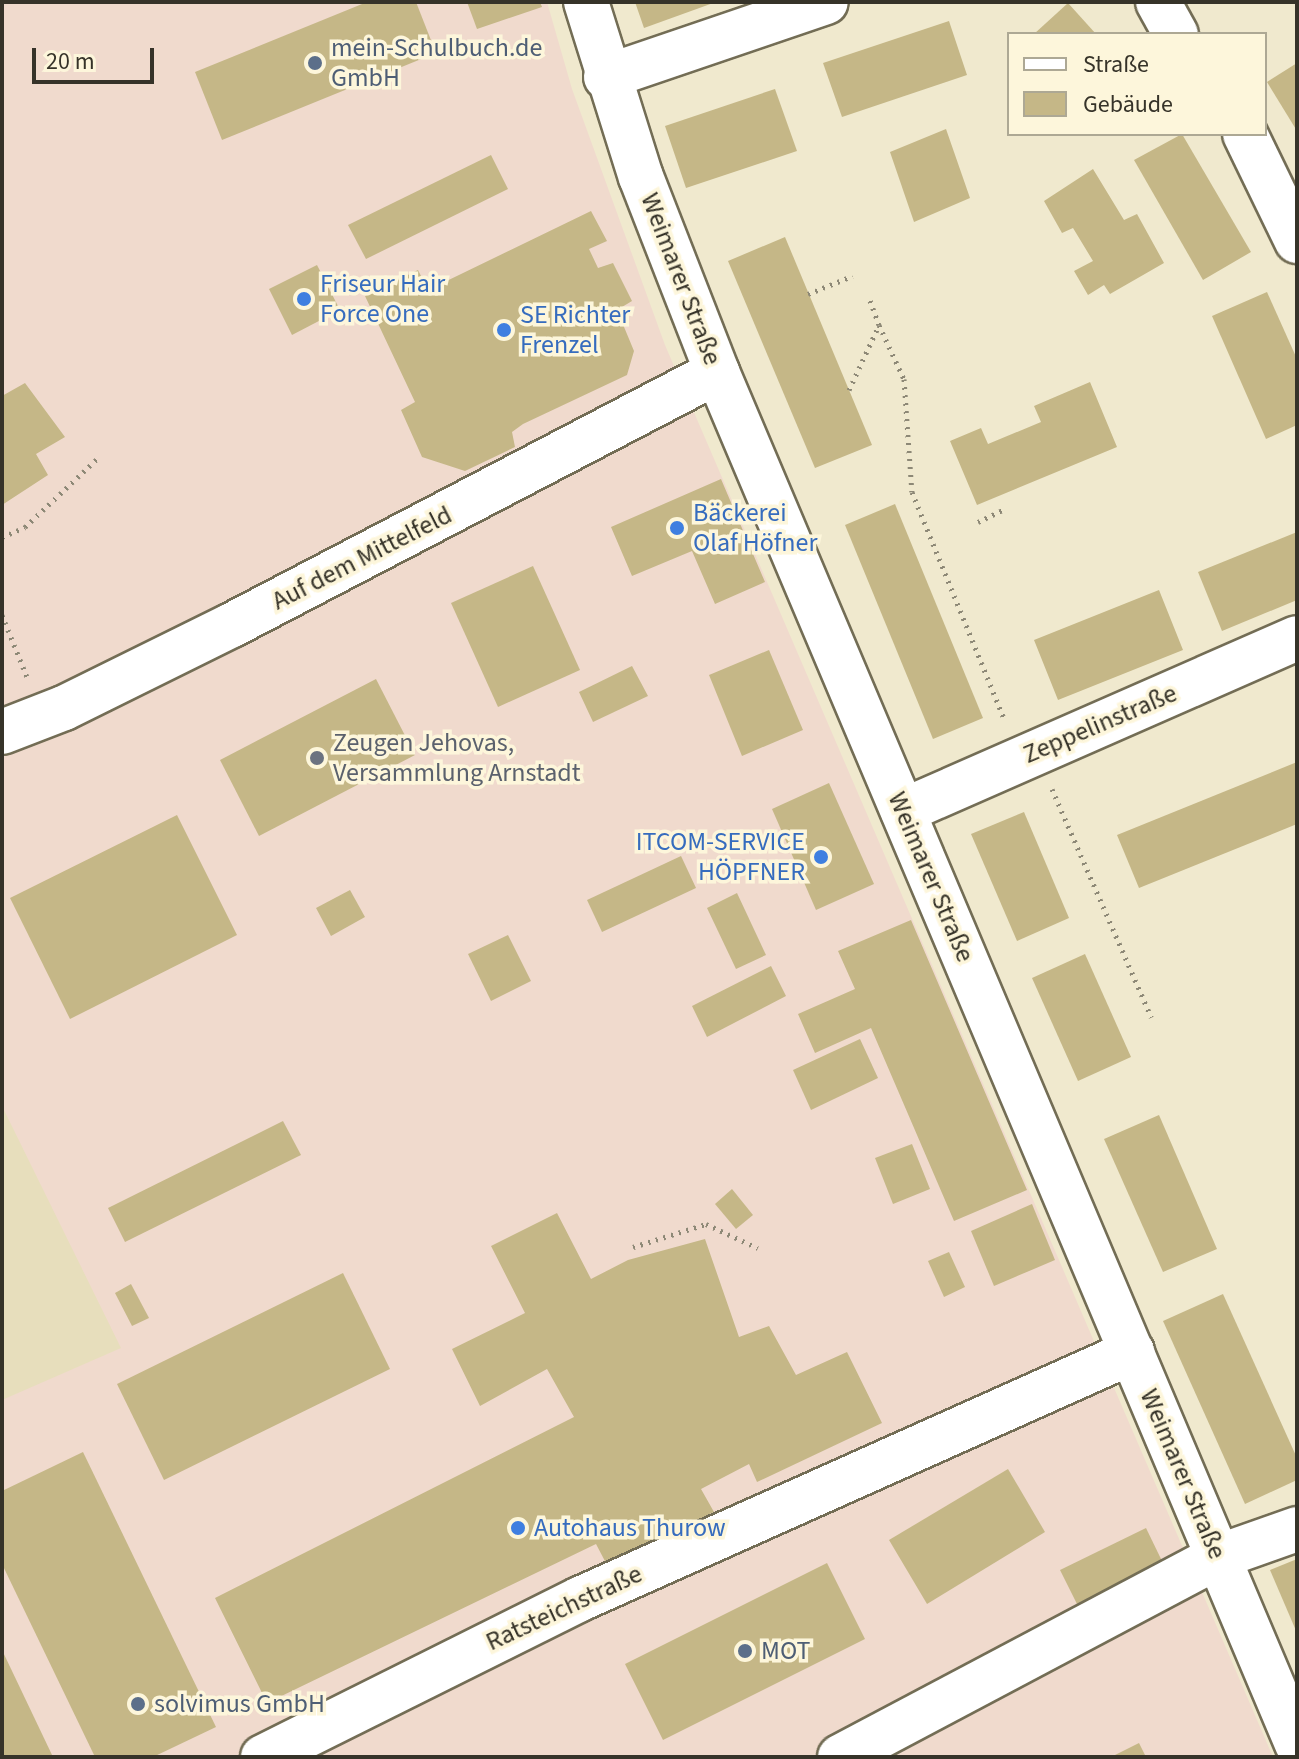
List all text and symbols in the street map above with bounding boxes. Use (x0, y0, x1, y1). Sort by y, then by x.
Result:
scale bar (36, 32, 158, 82)
place label: mein-Schulbuch.de GmbH (331, 32, 542, 94)
legend (1007, 32, 1267, 136)
text: 20 m (46, 44, 95, 79)
text: Straße (1083, 47, 1149, 82)
marker: mein-Schulbuch.de GmbH (306, 54, 324, 72)
text: Gebäude (1083, 87, 1173, 122)
street label: Weimarer Straße (634, 189, 728, 369)
place label: Friseur Hair Force One (320, 268, 445, 330)
marker: Friseur Hair Force One (295, 290, 313, 308)
place label: SE Richter Frenzel (520, 299, 630, 360)
marker: SE Richter Frenzel (495, 321, 513, 339)
place label: Bäckerei Olaf Höfner (693, 497, 818, 558)
street label: Auf dem Mittelfeld (267, 499, 457, 617)
marker: Bäckerei Olaf Höfner (668, 519, 686, 537)
street label: Zeppelinstraße (1018, 678, 1182, 770)
place label: Zeugen Jehovas, Versammlung Arnstadt (333, 727, 581, 788)
marker: Zeugen Jehovas, Versammlung Arnstadt (308, 749, 326, 767)
street label: Weimarer Straße (881, 787, 981, 967)
place label: ITCOM-SERVICE HÖPFNER (636, 826, 805, 888)
marker: ITCOM-SERVICE HÖPFNER (812, 848, 830, 866)
street label: Weimarer Straße (1133, 1384, 1233, 1564)
place label: Autohaus Thurow (534, 1512, 726, 1544)
marker: Autohaus Thurow (509, 1519, 527, 1537)
street label: Ratsteichstraße (481, 1558, 647, 1658)
place label: MOT (761, 1635, 810, 1667)
marker: MOT (736, 1642, 754, 1660)
place label: solvimus GmbH (154, 1688, 325, 1720)
marker: solvimus GmbH (129, 1695, 147, 1713)

